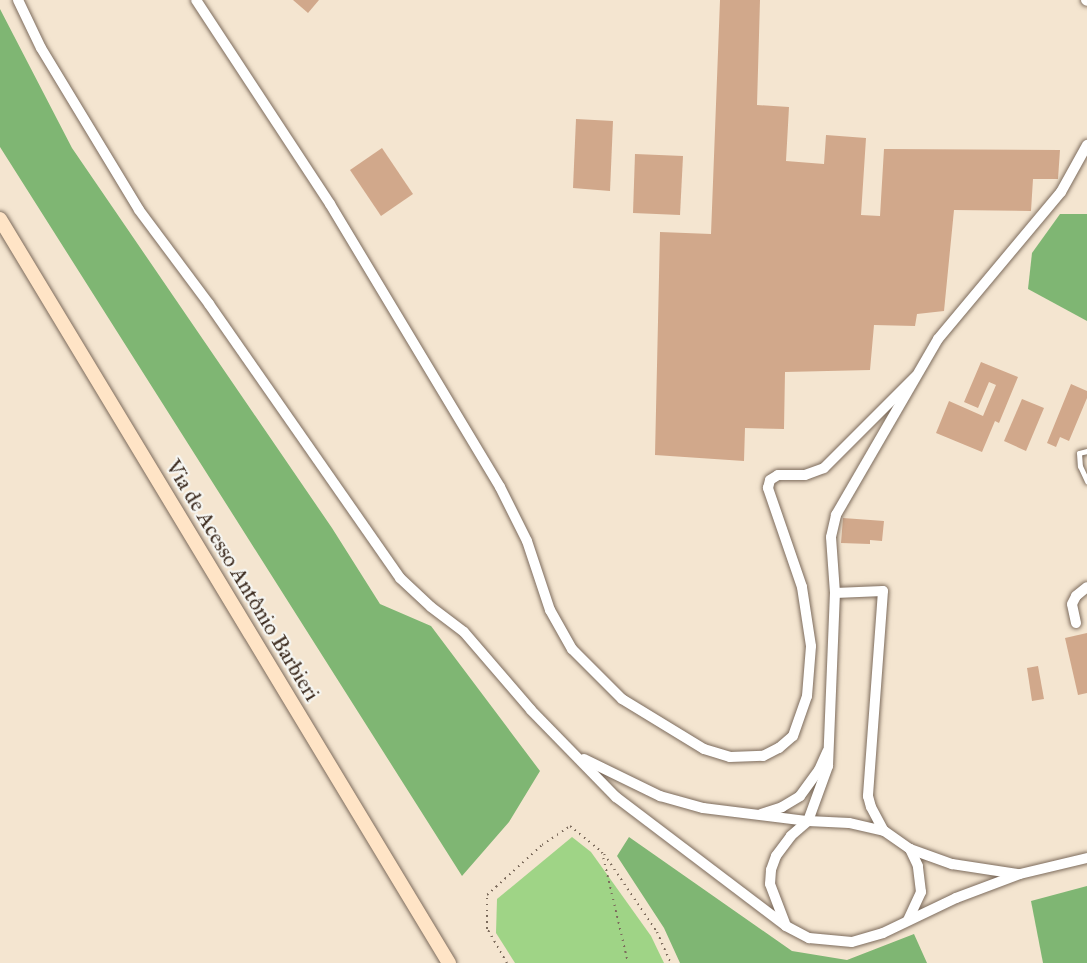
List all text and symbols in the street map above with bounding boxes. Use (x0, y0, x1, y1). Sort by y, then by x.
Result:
street label: Via de Acesso Antônio Barbieri (160, 454, 326, 706)

